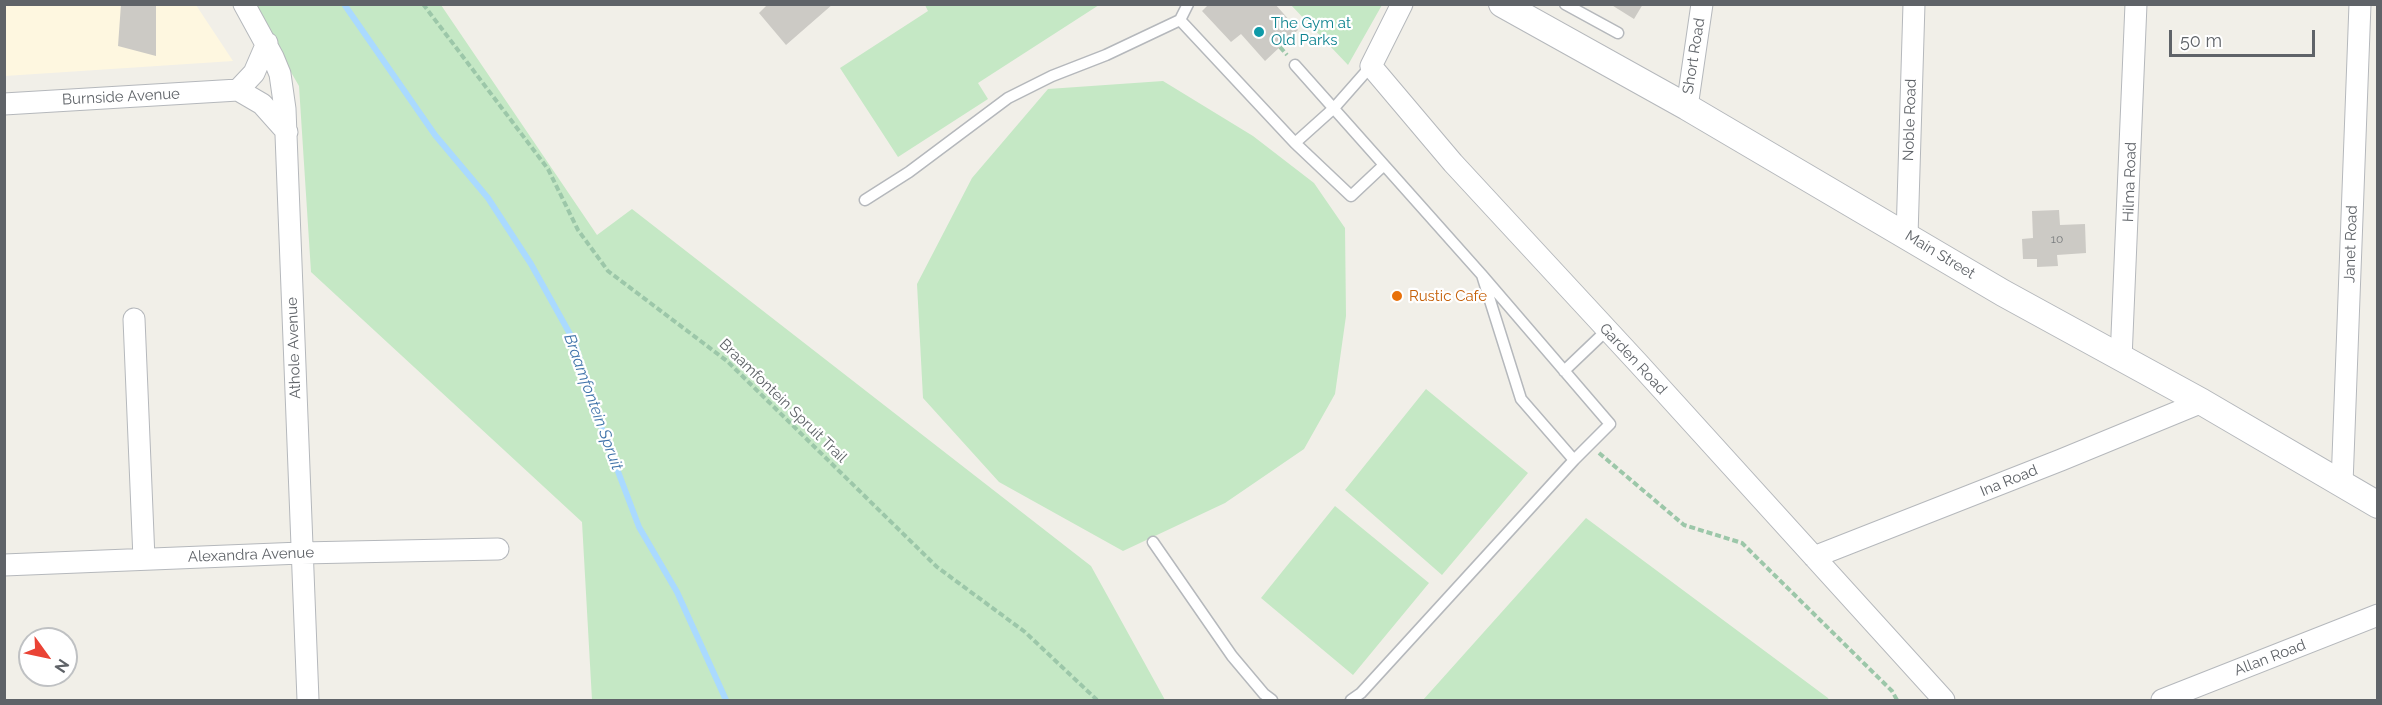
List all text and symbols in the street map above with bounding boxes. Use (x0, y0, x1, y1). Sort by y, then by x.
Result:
place label: The Gym at Old Parks (1271, 14, 1351, 49)
street label: Short Road (1679, 17, 1709, 95)
scale bar (2172, 18, 2318, 56)
marker: The Gym at Old Parks (1252, 25, 1266, 39)
text: 50 m (2180, 30, 2222, 51)
street label: Noble Road (1900, 79, 1920, 161)
street label: Burnside Avenue (62, 85, 180, 109)
street label: Hilma Road (2120, 142, 2140, 222)
street label: Janet Road (2341, 205, 2361, 283)
street label: Main Street (1902, 227, 1978, 283)
house number: 10 (2051, 232, 2063, 246)
place label: Rustic Cafe (1409, 287, 1487, 305)
marker: Rustic Cafe (1390, 289, 1404, 303)
street label: Athole Avenue (283, 297, 305, 399)
street label: Garden Road (1596, 320, 1670, 398)
water label: Braamfontein Spruit (559, 331, 627, 473)
street label: Braamfontein Spruit Trail (715, 335, 851, 467)
street label: Ina Road (1978, 461, 2040, 501)
street label: Alexandra Avenue (188, 544, 314, 566)
north arrow (18, 627, 78, 687)
street label: Allan Road (2232, 636, 2308, 680)
text: N (51, 656, 73, 676)

